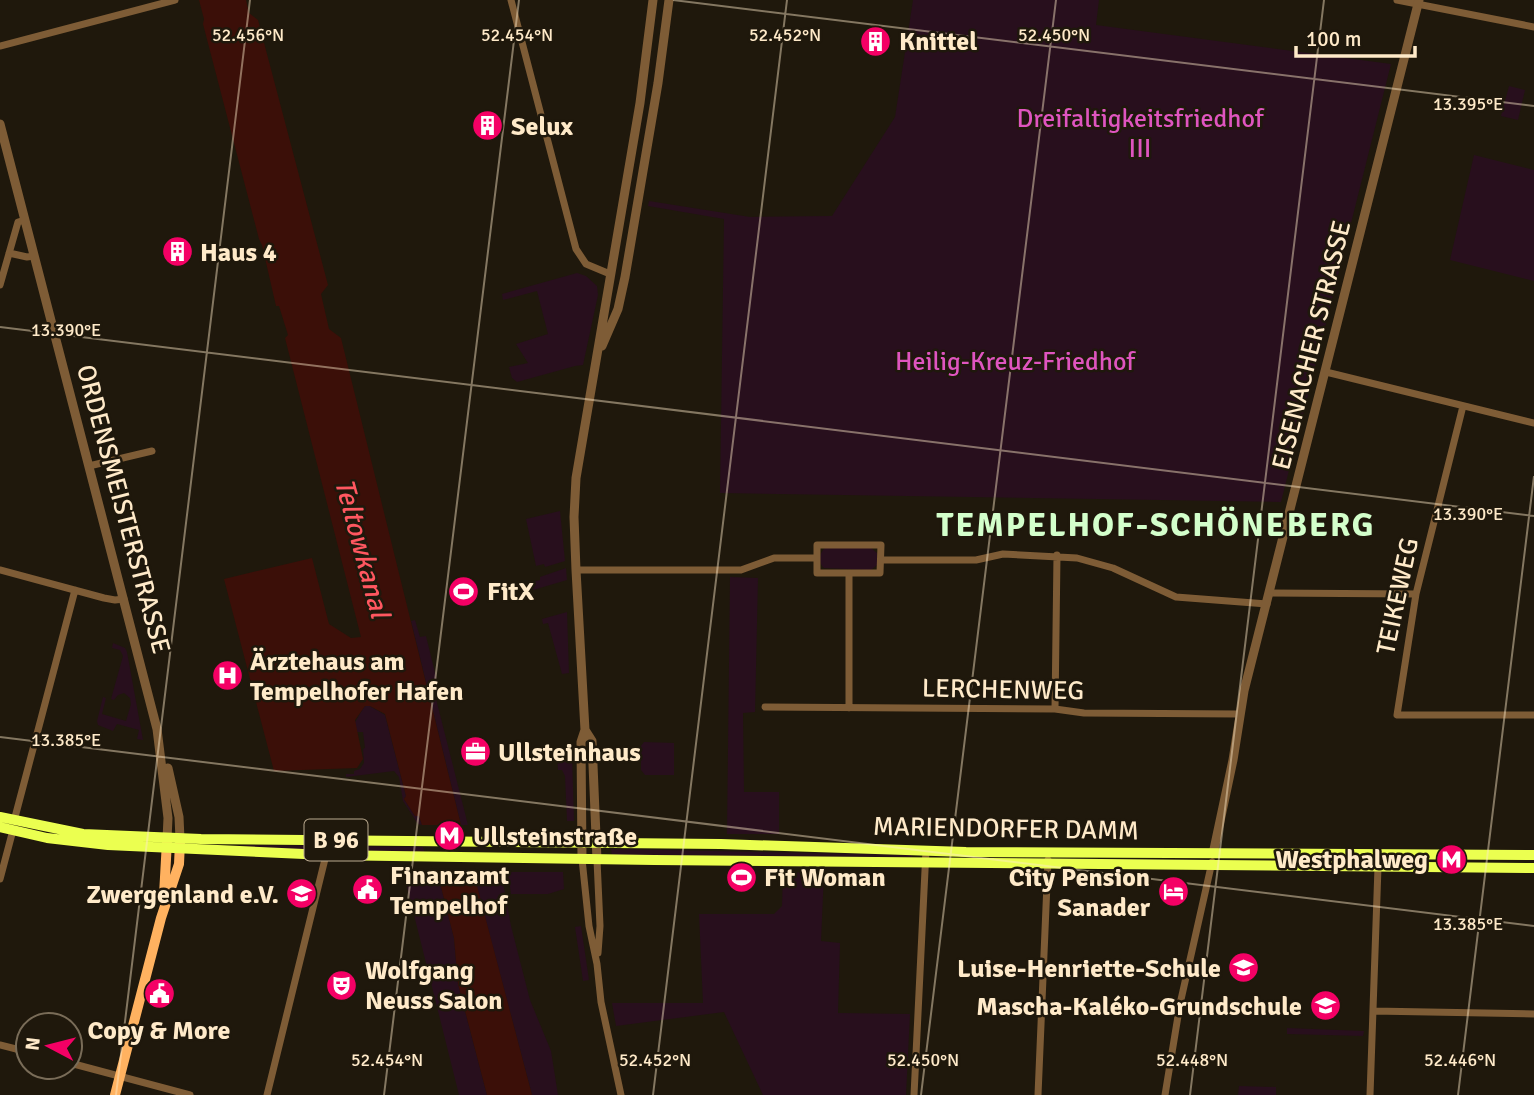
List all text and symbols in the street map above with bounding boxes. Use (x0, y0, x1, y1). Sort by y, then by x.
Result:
scale bar (1296, 14, 1415, 58)
text: 52.456°N (212, 24, 284, 46)
text: 52.454°N (481, 24, 553, 46)
text: 52.452°N (749, 24, 821, 46)
building icon: Knittel (859, 24, 893, 58)
text: 52.450°N (1018, 24, 1090, 46)
place label: Knittel (899, 26, 977, 58)
text: 100 m (1306, 26, 1361, 52)
text: 13.395°E (1433, 93, 1503, 115)
park label: Dreifaltigkeitsfriedhof III (1016, 103, 1265, 165)
building icon: Selux (471, 109, 505, 143)
place label: Selux (511, 111, 573, 143)
street label: EISENACHER STRASSE (1266, 217, 1358, 473)
building icon: Haus 4 (160, 235, 194, 269)
place label: Haus 4 (200, 237, 277, 269)
text: 13.390°E (31, 319, 101, 341)
park label: Heilig-Kreuz-Friedhof (895, 346, 1136, 378)
street label: ORDENSMEISTERSTRASSE (69, 361, 177, 657)
water label: Teltowkanal (327, 475, 397, 624)
text: 13.390°E (1433, 503, 1503, 525)
district label: TEMPELHOF-SCHÖNEBERG (937, 505, 1375, 546)
street label: TEIKEWEG (1370, 535, 1426, 658)
sports icon: FitX (447, 574, 481, 608)
place label: FitX (487, 576, 534, 608)
place label: Ärztehaus am Tempelhofer Hafen (250, 646, 463, 708)
hospital icon: Ärztehaus am Tempelhofer Hafen (210, 659, 244, 693)
street label: LERCHENWEG (922, 673, 1084, 707)
text: 13.385°E (31, 729, 101, 751)
office icon: Ullsteinhaus (458, 735, 492, 769)
place label: Ullsteinhaus (498, 737, 641, 769)
street label: MARIENDORFER DAMM (873, 811, 1139, 847)
metro station icon: Ullsteinstraße (433, 819, 467, 853)
road number: B 96 (304, 820, 368, 860)
place label: Ullsteinstraße (473, 821, 637, 853)
metro station icon: Westphalweg (1434, 842, 1468, 876)
place label: Westphalweg (1276, 844, 1428, 876)
place label: Finanzamt Tempelhof (390, 860, 509, 922)
sports icon: Fit Woman (724, 860, 758, 894)
place label: Fit Woman (764, 862, 886, 894)
place label: City Pension Sanader (1009, 862, 1151, 924)
public building icon: Finanzamt Tempelhof (350, 873, 384, 907)
hotel icon: City Pension Sanader (1156, 875, 1190, 909)
school or university icon: Zwergenland e.V. (285, 877, 319, 911)
place label: Zwergenland e.V. (86, 879, 279, 911)
text: 13.385°E (1433, 913, 1503, 935)
school or university icon: Luise-Henriette-Schule (1227, 951, 1261, 985)
place label: Luise-Henriette-Schule (957, 953, 1221, 985)
place label: Wolfgang Neuss Salon (365, 955, 503, 1017)
theatre icon: Wolfgang Neuss Salon (325, 968, 359, 1002)
public building icon: Copy & More (142, 977, 176, 1011)
school or university icon: Mascha-Kaléko-Grundschule (1308, 989, 1342, 1023)
place label: Mascha-Kaléko-Grundschule (976, 991, 1302, 1023)
north arrow (14, 1011, 84, 1081)
place label: Copy & More (88, 1015, 230, 1047)
text: N (20, 1036, 46, 1052)
text: 52.454°N (351, 1049, 423, 1071)
text: 52.452°N (619, 1049, 691, 1071)
text: 52.450°N (887, 1049, 959, 1071)
text: 52.448°N (1156, 1049, 1228, 1071)
text: 52.446°N (1424, 1049, 1496, 1071)

